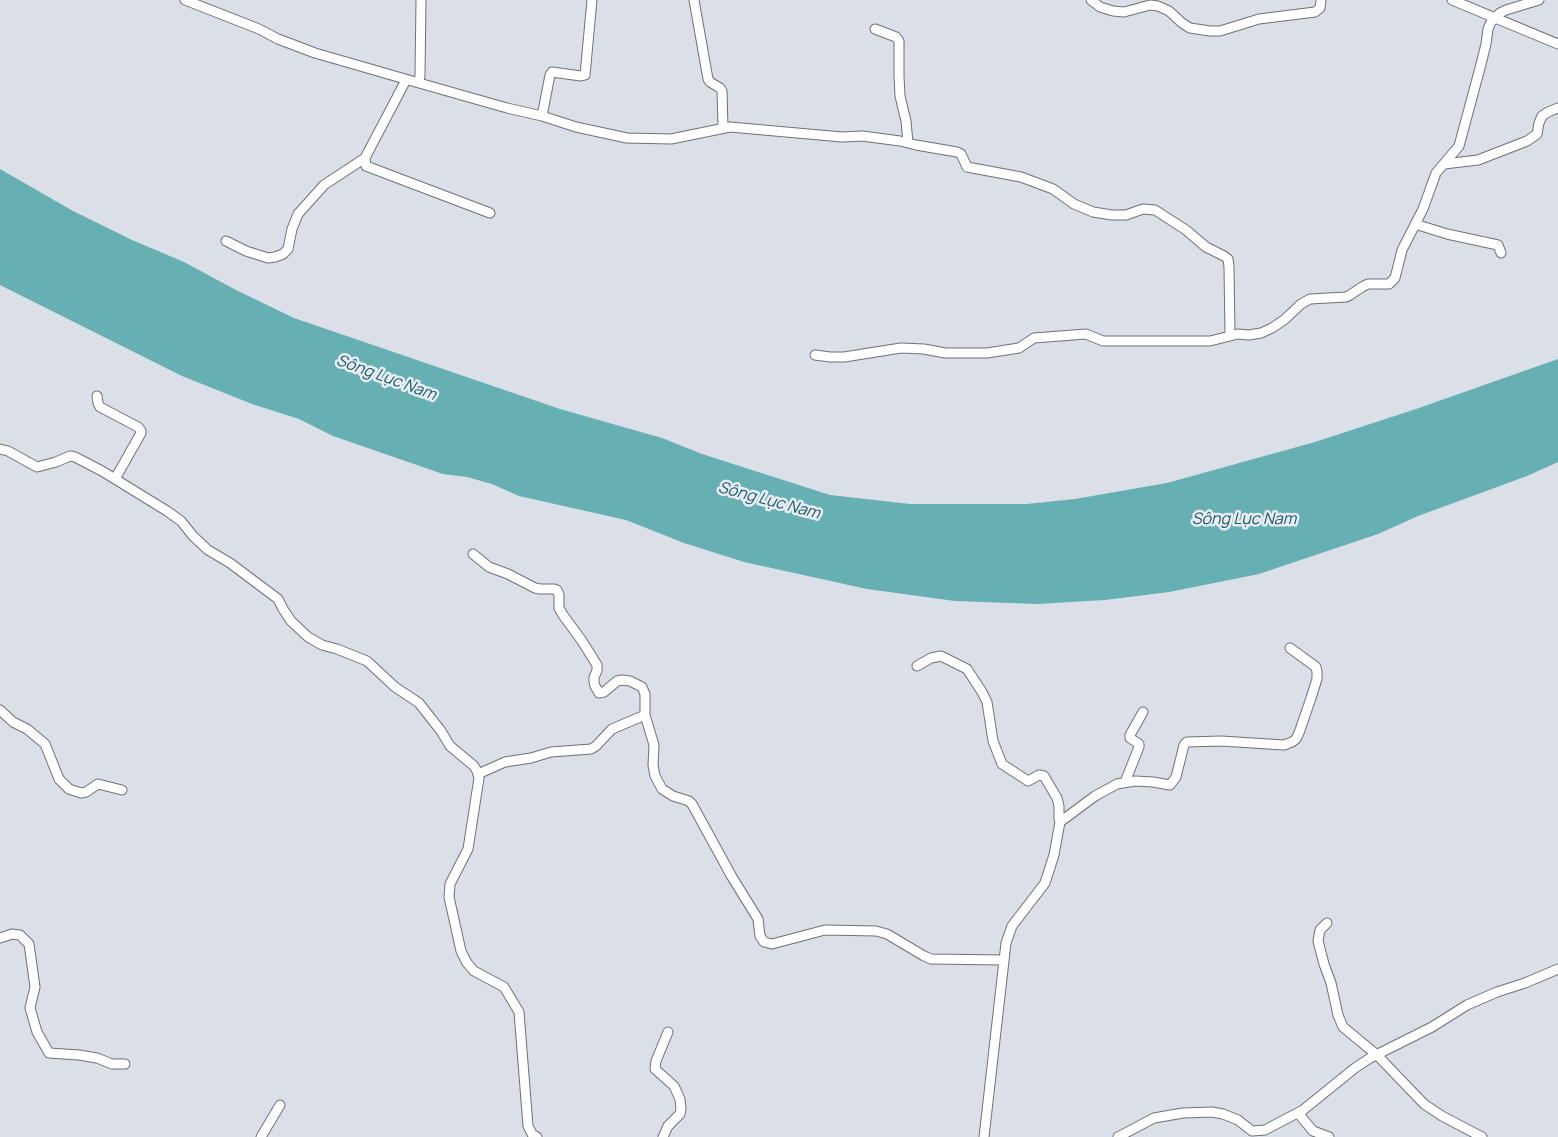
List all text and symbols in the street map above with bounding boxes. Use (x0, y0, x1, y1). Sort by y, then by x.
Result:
water label: Sông Lục Nam (334, 351, 438, 405)
water label: Sông Lục Nam (716, 478, 822, 524)
water label: Sông Lục Nam (1192, 510, 1296, 530)

